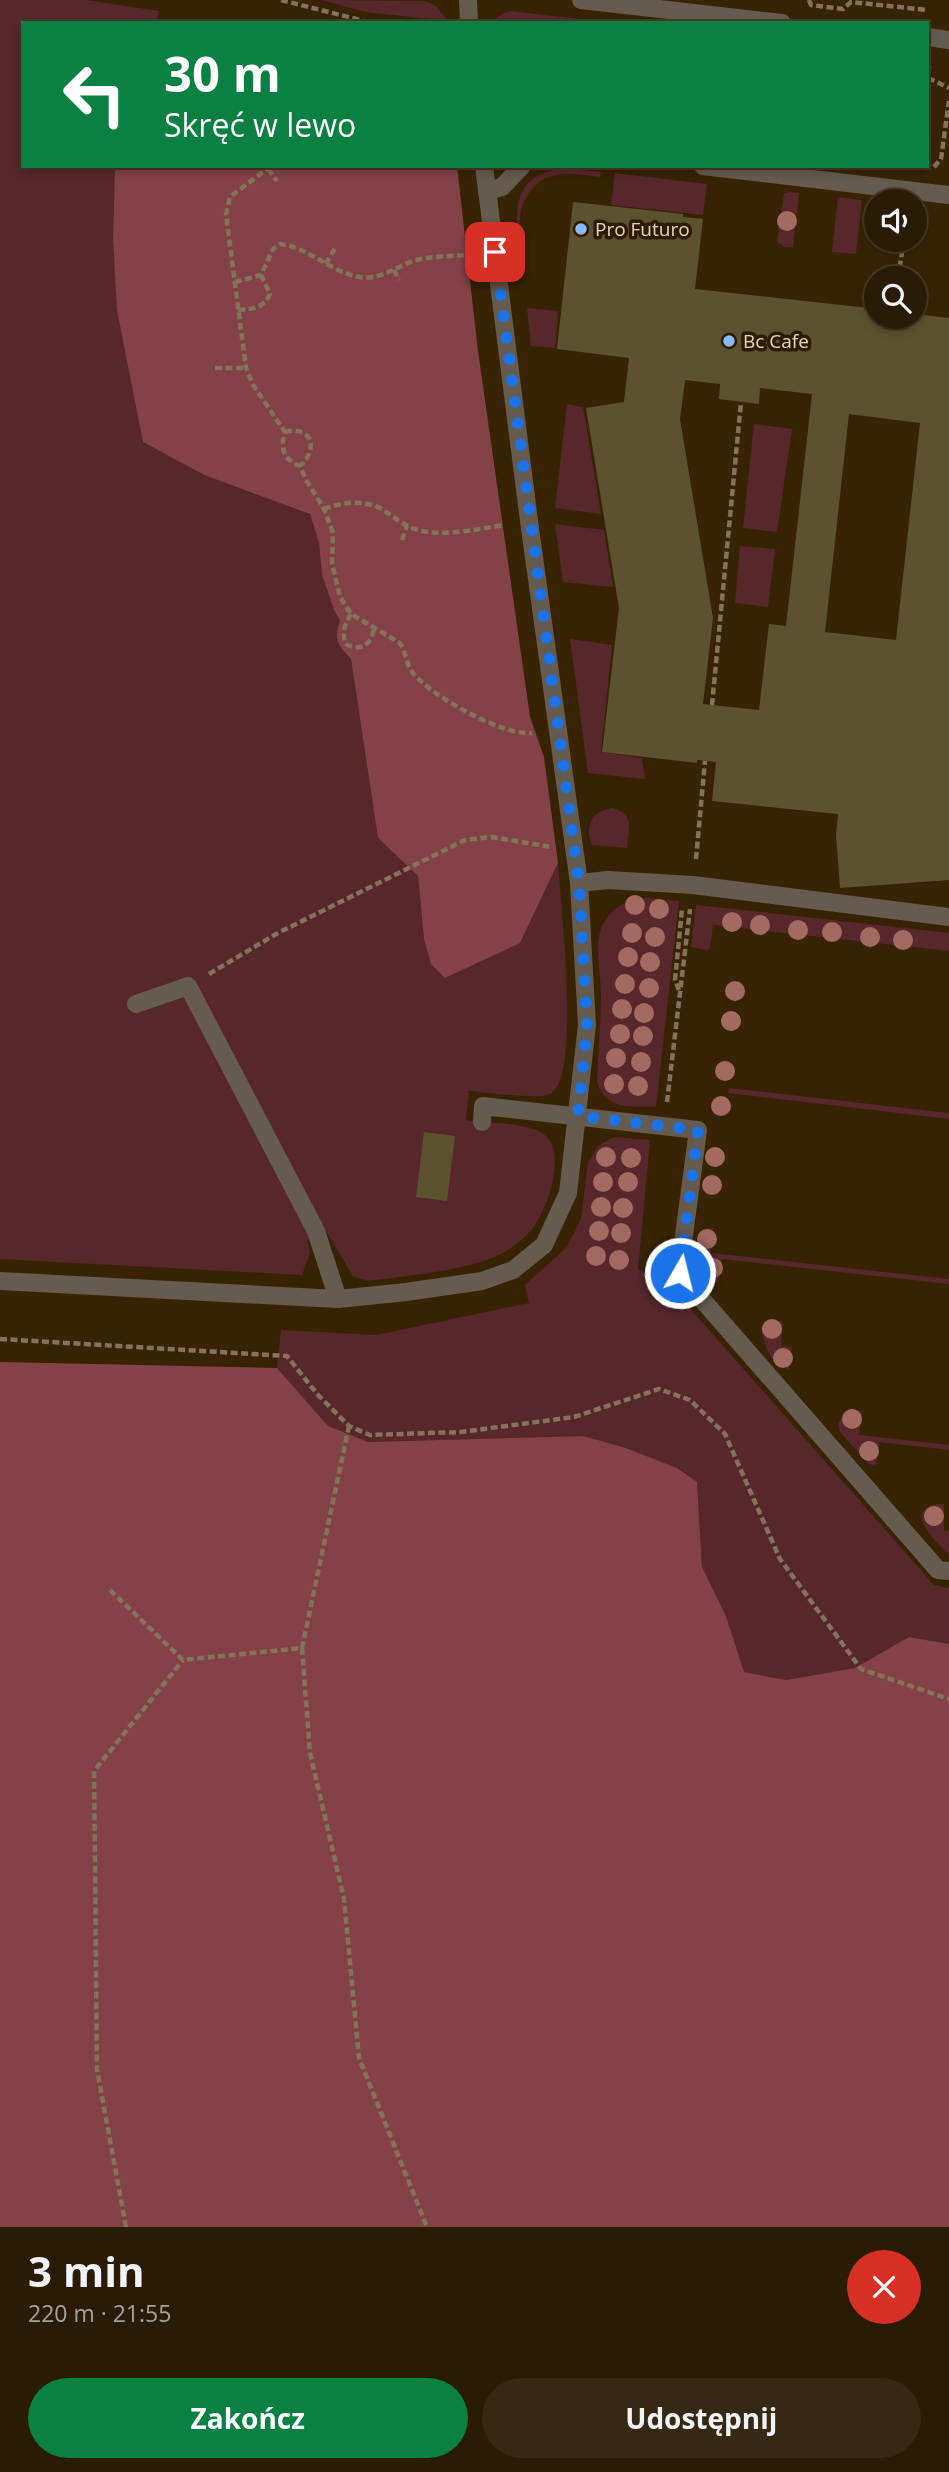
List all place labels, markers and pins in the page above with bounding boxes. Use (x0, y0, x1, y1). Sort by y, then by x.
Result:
place label: Pro Futuro (595, 216, 690, 242)
marker: Pro Futuro (573, 221, 589, 237)
pin (465, 222, 525, 282)
place label: Bc Cafe (743, 328, 809, 354)
marker: Bc Cafe (721, 333, 737, 349)

